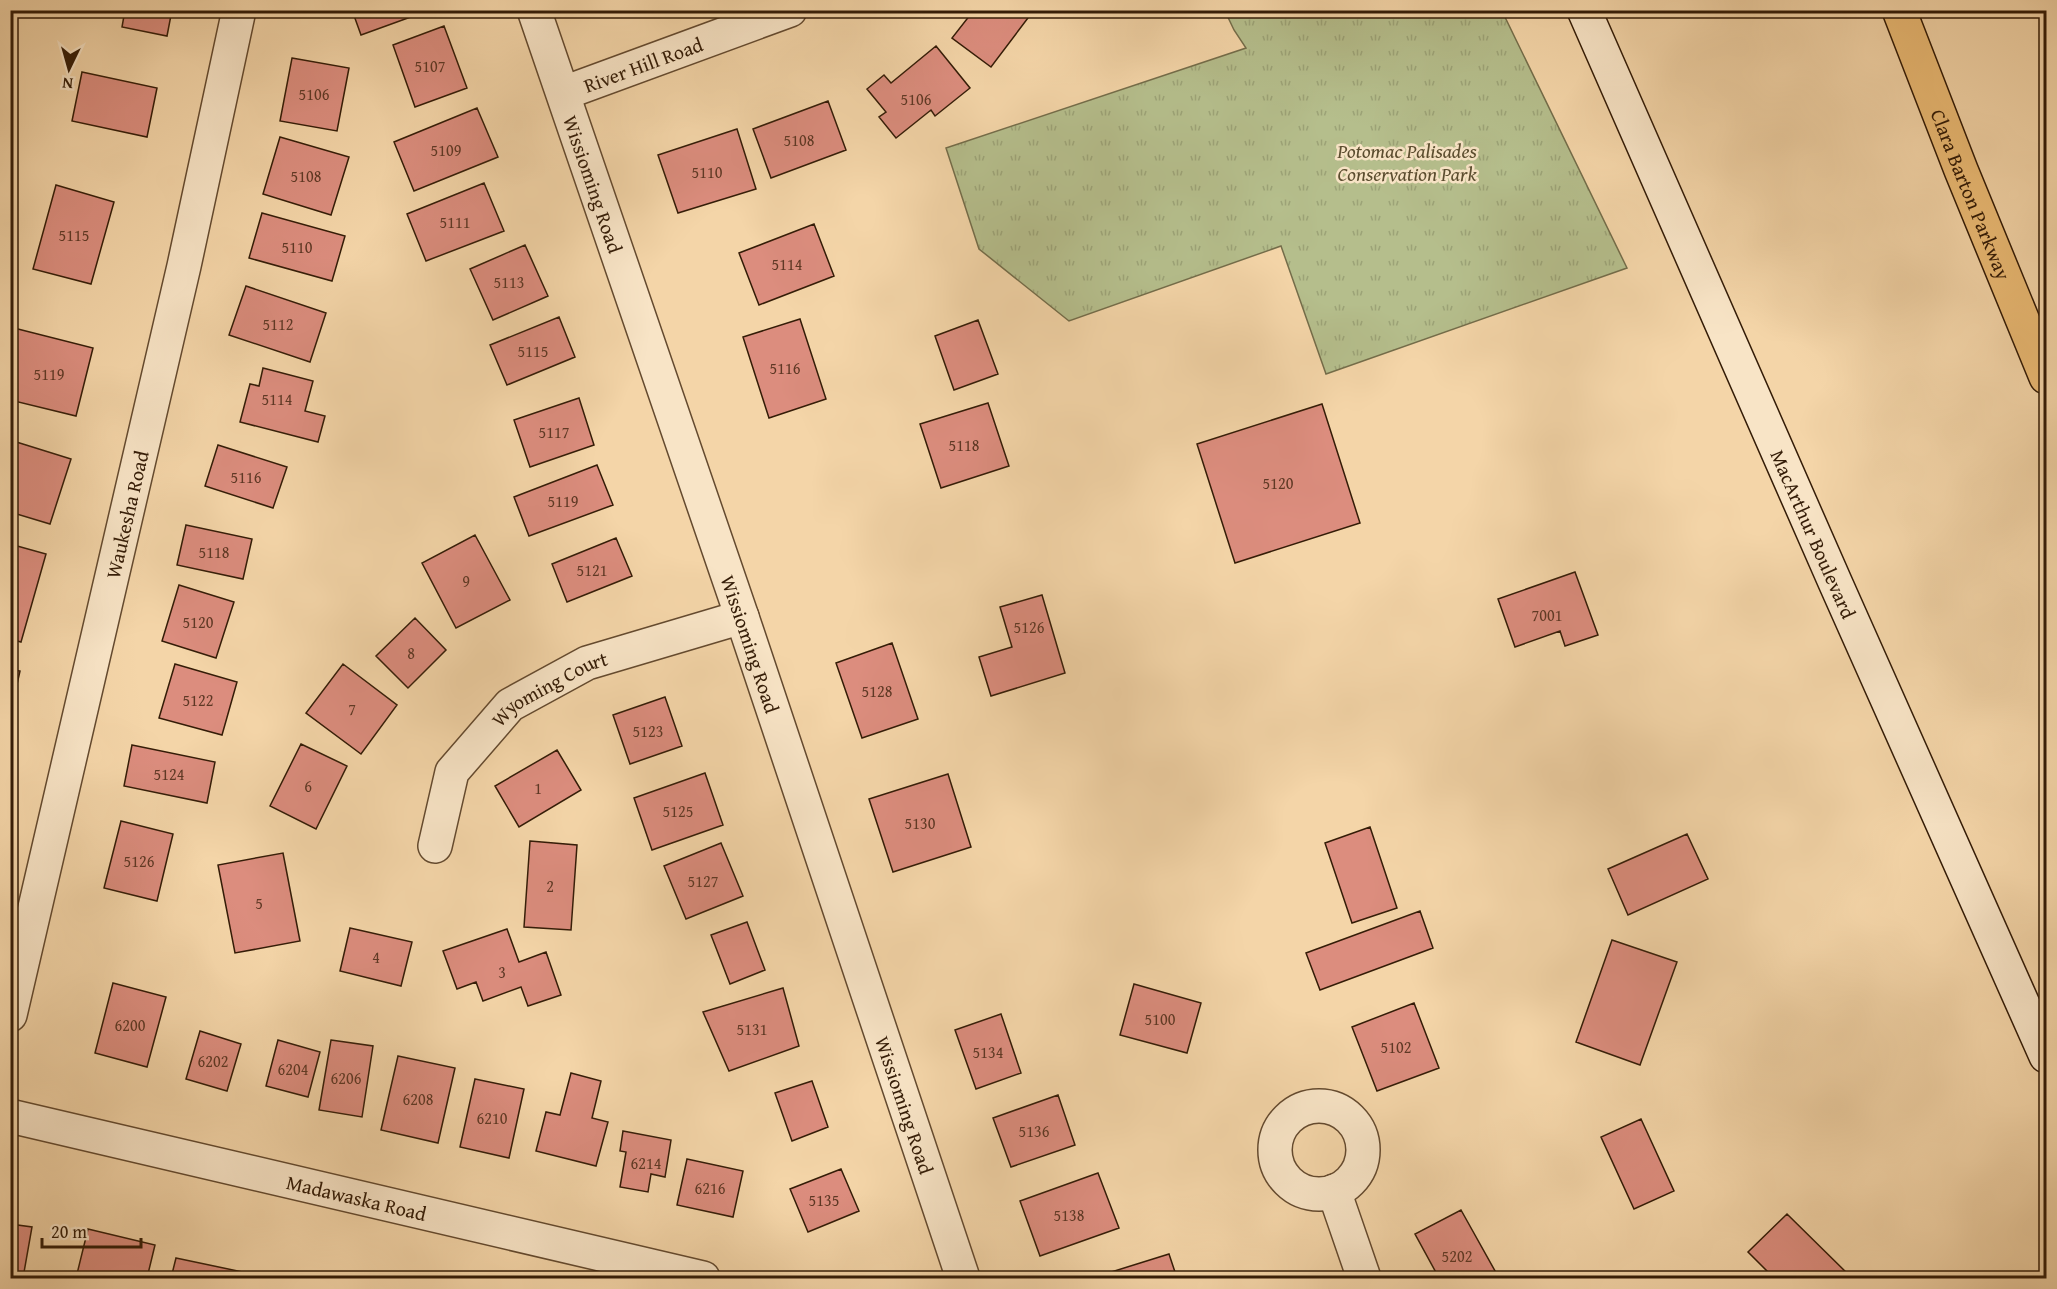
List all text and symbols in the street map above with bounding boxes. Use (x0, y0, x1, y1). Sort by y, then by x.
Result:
street label: River Hill Road (579, 29, 707, 99)
north arrow (39, 39, 99, 99)
house number: 5107 (415, 54, 446, 78)
text: N (61, 71, 74, 96)
house number: 5106 (299, 82, 330, 106)
house number: 5106 (901, 87, 932, 111)
street label: Clara Barton Parkway (1924, 105, 2019, 284)
street label: Wissioming Road (557, 111, 631, 257)
house number: 5108 (784, 128, 815, 152)
park label: Potomac Palisades Conservation Park (1336, 136, 1478, 188)
house number: 5109 (431, 138, 462, 162)
house number: 5110 (692, 160, 723, 184)
house number: 5108 (291, 164, 322, 188)
house number: 5111 (440, 210, 470, 234)
house number: 5115 (59, 223, 89, 247)
house number: 5110 (282, 235, 313, 259)
house number: 5114 (772, 252, 803, 276)
house number: 5113 (494, 270, 524, 294)
house number: 5112 (263, 312, 293, 336)
house number: 5115 (518, 339, 548, 363)
house number: 5116 (770, 356, 801, 380)
house number: 5119 (34, 362, 65, 386)
house number: 5114 (262, 387, 293, 411)
house number: 5117 (539, 420, 570, 444)
house number: 5118 (949, 433, 980, 457)
street label: MacArthur Boulevard (1764, 445, 1864, 623)
street label: Waukesha Road (97, 447, 155, 581)
house number: 5116 (231, 465, 262, 489)
house number: 5120 (1263, 471, 1294, 495)
house number: 5119 (548, 489, 579, 513)
house number: 5118 (199, 540, 230, 564)
house number: 5121 (577, 558, 607, 582)
house number: 9 (462, 569, 470, 593)
street label: Wissioming Road (714, 571, 788, 717)
house number: 7001 (1532, 603, 1562, 627)
house number: 5120 (183, 610, 214, 634)
house number: 5126 (1014, 615, 1045, 639)
house number: 8 (407, 641, 415, 665)
street label: Wyoming Court (484, 643, 611, 732)
house number: 5128 (862, 679, 893, 703)
house number: 5122 (183, 688, 213, 712)
house number: 7 (348, 697, 356, 721)
house number: 5123 (633, 719, 663, 743)
house number: 5124 (154, 762, 185, 786)
house number: 6 (304, 774, 312, 798)
house number: 1 (534, 776, 542, 800)
house number: 5125 (663, 799, 693, 823)
house number: 5130 (905, 811, 936, 835)
house number: 5126 (124, 849, 155, 873)
house number: 5127 (688, 869, 719, 893)
house number: 2 (546, 874, 554, 898)
house number: 5 (255, 891, 263, 915)
house number: 4 (372, 945, 380, 969)
house number: 3 (498, 960, 506, 984)
house number: 5100 (1145, 1007, 1176, 1031)
house number: 6200 (115, 1013, 146, 1037)
house number: 5131 (737, 1017, 767, 1041)
street label: Wissioming Road (869, 1032, 942, 1178)
house number: 5102 (1381, 1035, 1411, 1059)
house number: 5134 (973, 1040, 1004, 1064)
house number: 6202 (198, 1049, 228, 1073)
house number: 6204 (278, 1057, 309, 1081)
house number: 6206 (331, 1066, 362, 1090)
house number: 6208 (403, 1087, 434, 1111)
house number: 6210 (477, 1106, 508, 1130)
house number: 5136 (1019, 1119, 1050, 1143)
house number: 6214 (631, 1151, 662, 1175)
street label: Madawaska Road (284, 1167, 430, 1227)
house number: 6216 (695, 1176, 726, 1200)
house number: 5135 (809, 1188, 839, 1212)
house number: 5138 (1054, 1203, 1085, 1227)
scale bar (42, 1211, 141, 1249)
text: 20 m (51, 1218, 87, 1245)
house number: 5202 (1442, 1244, 1472, 1268)

